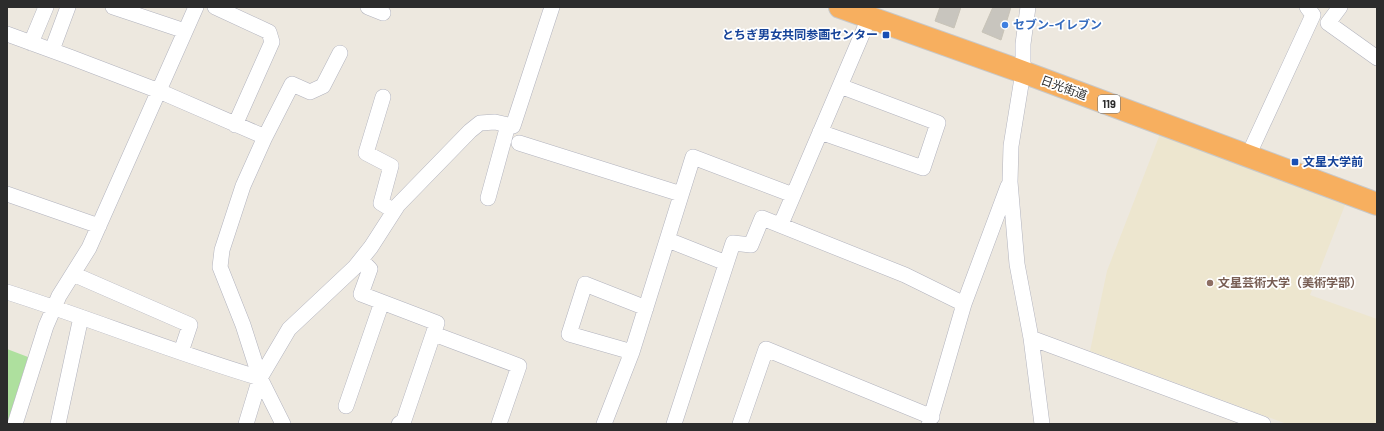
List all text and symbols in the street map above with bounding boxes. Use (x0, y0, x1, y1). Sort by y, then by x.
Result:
place label: セブン-イレブン (1013, 17, 1102, 31)
marker: セブン-イレブン (1000, 20, 1010, 30)
place label: とちぎ男女共同参画センター (722, 27, 878, 41)
marker: とちぎ男女共同参画センター (881, 30, 891, 40)
street label: 日光街道 (1039, 72, 1089, 102)
road number: 119 (1098, 95, 1120, 113)
place label: 文星大学前 (1303, 154, 1363, 168)
marker: 文星大学前 (1290, 157, 1300, 167)
place label: 文星芸術大学（美術学部） (1218, 275, 1362, 289)
marker: 文星芸術大学（美術学部） (1205, 278, 1215, 288)

